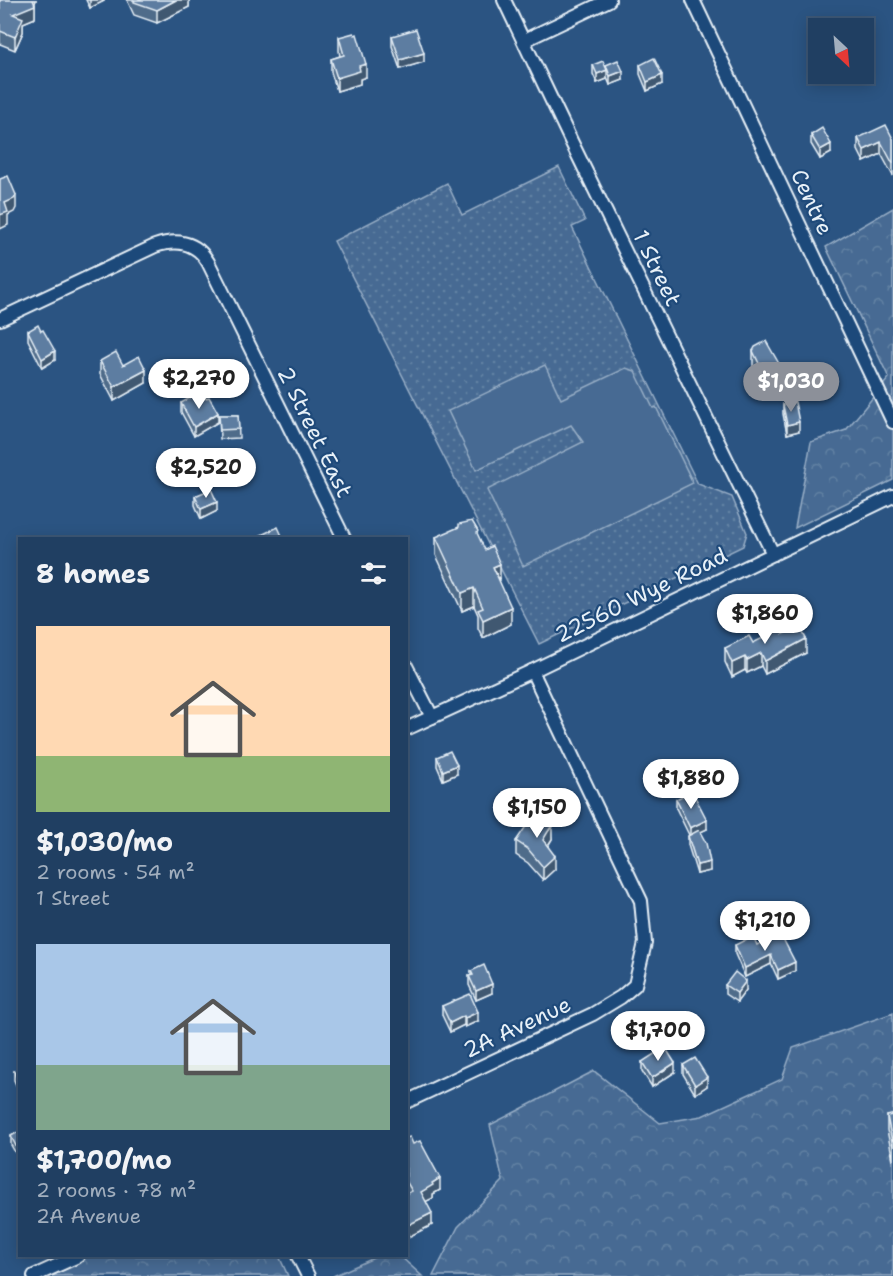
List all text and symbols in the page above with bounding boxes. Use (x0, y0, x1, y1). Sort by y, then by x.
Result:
north arrow (808, 18, 874, 84)
map controls (808, 18, 874, 84)
street label: Centre (784, 164, 840, 240)
street label: 1 Street (626, 225, 688, 311)
pin: $2,270 (150, 359, 248, 410)
street label: 2 Street East (271, 362, 359, 502)
pin: $1,030 (742, 362, 840, 413)
text: $2,270 (162, 365, 236, 391)
text: $1,030 (757, 368, 825, 394)
pin: $2,520 (157, 448, 255, 499)
text: $2,520 (170, 454, 242, 480)
street label: 22560 Wye Road (550, 541, 732, 649)
text: 8 homes (36, 556, 150, 591)
icon: filters (357, 557, 390, 590)
pin: $1,860 (716, 594, 814, 645)
text: $1,860 (731, 600, 799, 626)
icon: home (159, 665, 267, 773)
pin: $1,880 (642, 759, 740, 810)
text: $1,880 (657, 765, 725, 791)
pin: $1,150 (488, 788, 586, 839)
text: $1,150 (507, 794, 567, 820)
text: $1,030/mo (36, 824, 173, 859)
text: 2 rooms · 54 m² (36, 859, 195, 885)
text: 1 Street (36, 885, 110, 911)
pin: $1,210 (716, 901, 814, 952)
text: $1,210 (734, 907, 796, 933)
icon: home (159, 983, 267, 1091)
street label: 2A Avenue (459, 989, 575, 1065)
pin: $1,700 (609, 1011, 707, 1062)
text: $1,700 (625, 1017, 691, 1043)
text: $1,700/mo (36, 1142, 172, 1177)
text: 2 rooms · 78 m² (36, 1177, 196, 1203)
text: 2A Avenue (36, 1203, 141, 1229)

